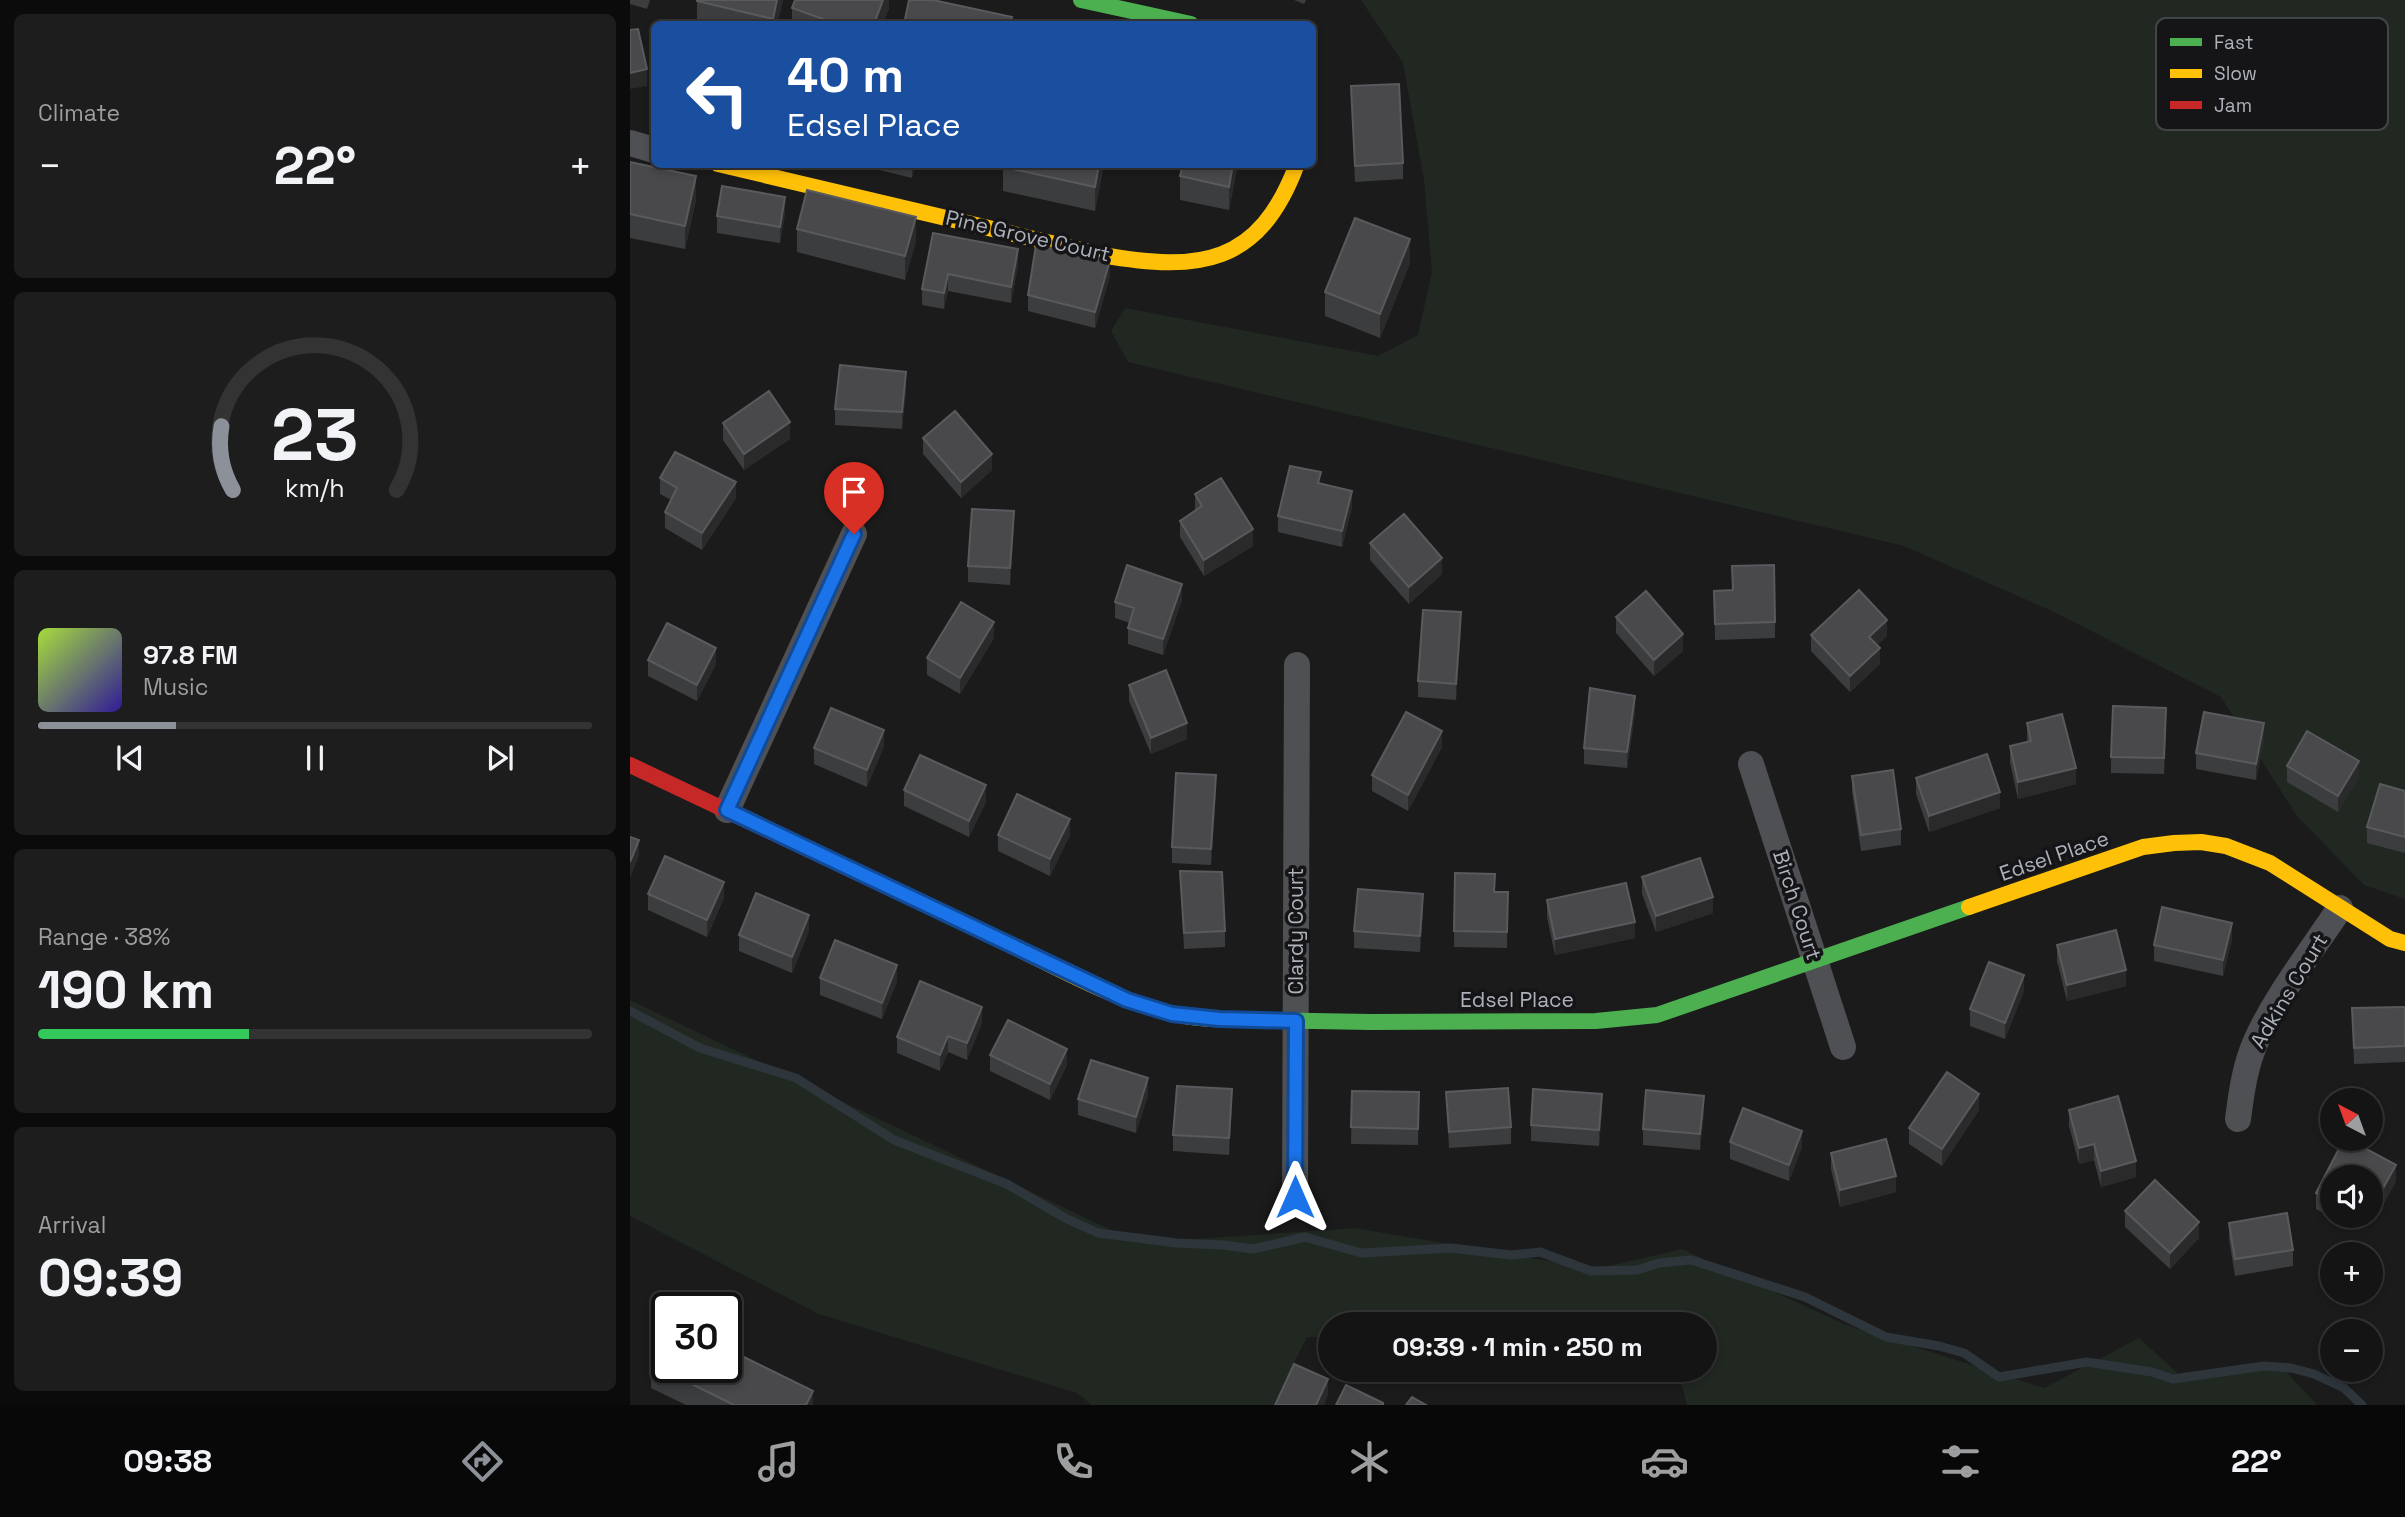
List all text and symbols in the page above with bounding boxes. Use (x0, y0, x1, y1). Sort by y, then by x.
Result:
legend (2156, 18, 2388, 130)
text: Fast (2214, 30, 2254, 55)
text: 40 m (787, 44, 904, 106)
icon: left (672, 49, 763, 140)
text: Slow (2214, 61, 2257, 86)
text: Jam (2214, 93, 2252, 118)
text: Climate (38, 98, 120, 128)
text: Edsel Place (787, 105, 961, 145)
text: 22° (274, 133, 356, 199)
text: − (38, 142, 62, 190)
text: + (568, 142, 592, 190)
street label: Pine Grove Court (943, 203, 1113, 268)
text: 23 (271, 389, 359, 482)
pin (824, 462, 884, 534)
text: km/h (285, 472, 345, 504)
icon: arrive (835, 473, 873, 511)
text: 97.8 FM (143, 638, 238, 672)
text: Music (143, 672, 208, 702)
icon: previous (111, 739, 149, 777)
icon: pause (296, 739, 334, 777)
icon: next (481, 739, 519, 777)
street label: Edsel Place (1996, 824, 2112, 887)
street label: Birch Court (1767, 846, 1828, 963)
street label: Clardy Court (1282, 868, 1309, 994)
text: Range · 38% (38, 922, 170, 952)
street label: Adkins Court (2244, 928, 2333, 1053)
text: 190 km (38, 957, 214, 1023)
street label: Edsel Place (1460, 986, 1574, 1013)
north arrow (2320, 1088, 2384, 1152)
map controls (2320, 1088, 2383, 1382)
position arrow (1258, 1160, 1332, 1234)
button: sound (2320, 1165, 2383, 1228)
text: Arrival (38, 1210, 106, 1240)
button: + (2320, 1242, 2383, 1305)
text: 09:39 (38, 1245, 183, 1311)
speed limit sign: 30 (651, 1292, 742, 1383)
button: − (2320, 1319, 2383, 1382)
text: 09:39 · 1 min · 250 m (1392, 1330, 1643, 1364)
icon: directions (458, 1437, 507, 1486)
icon: music (754, 1437, 803, 1486)
icon: phone (1049, 1437, 1098, 1486)
icon: climate (1345, 1437, 1394, 1486)
icon: car (1640, 1437, 1689, 1486)
icon: filters (1936, 1437, 1985, 1486)
text: 09:38 (123, 1441, 212, 1481)
text: 22° (2231, 1441, 2282, 1481)

